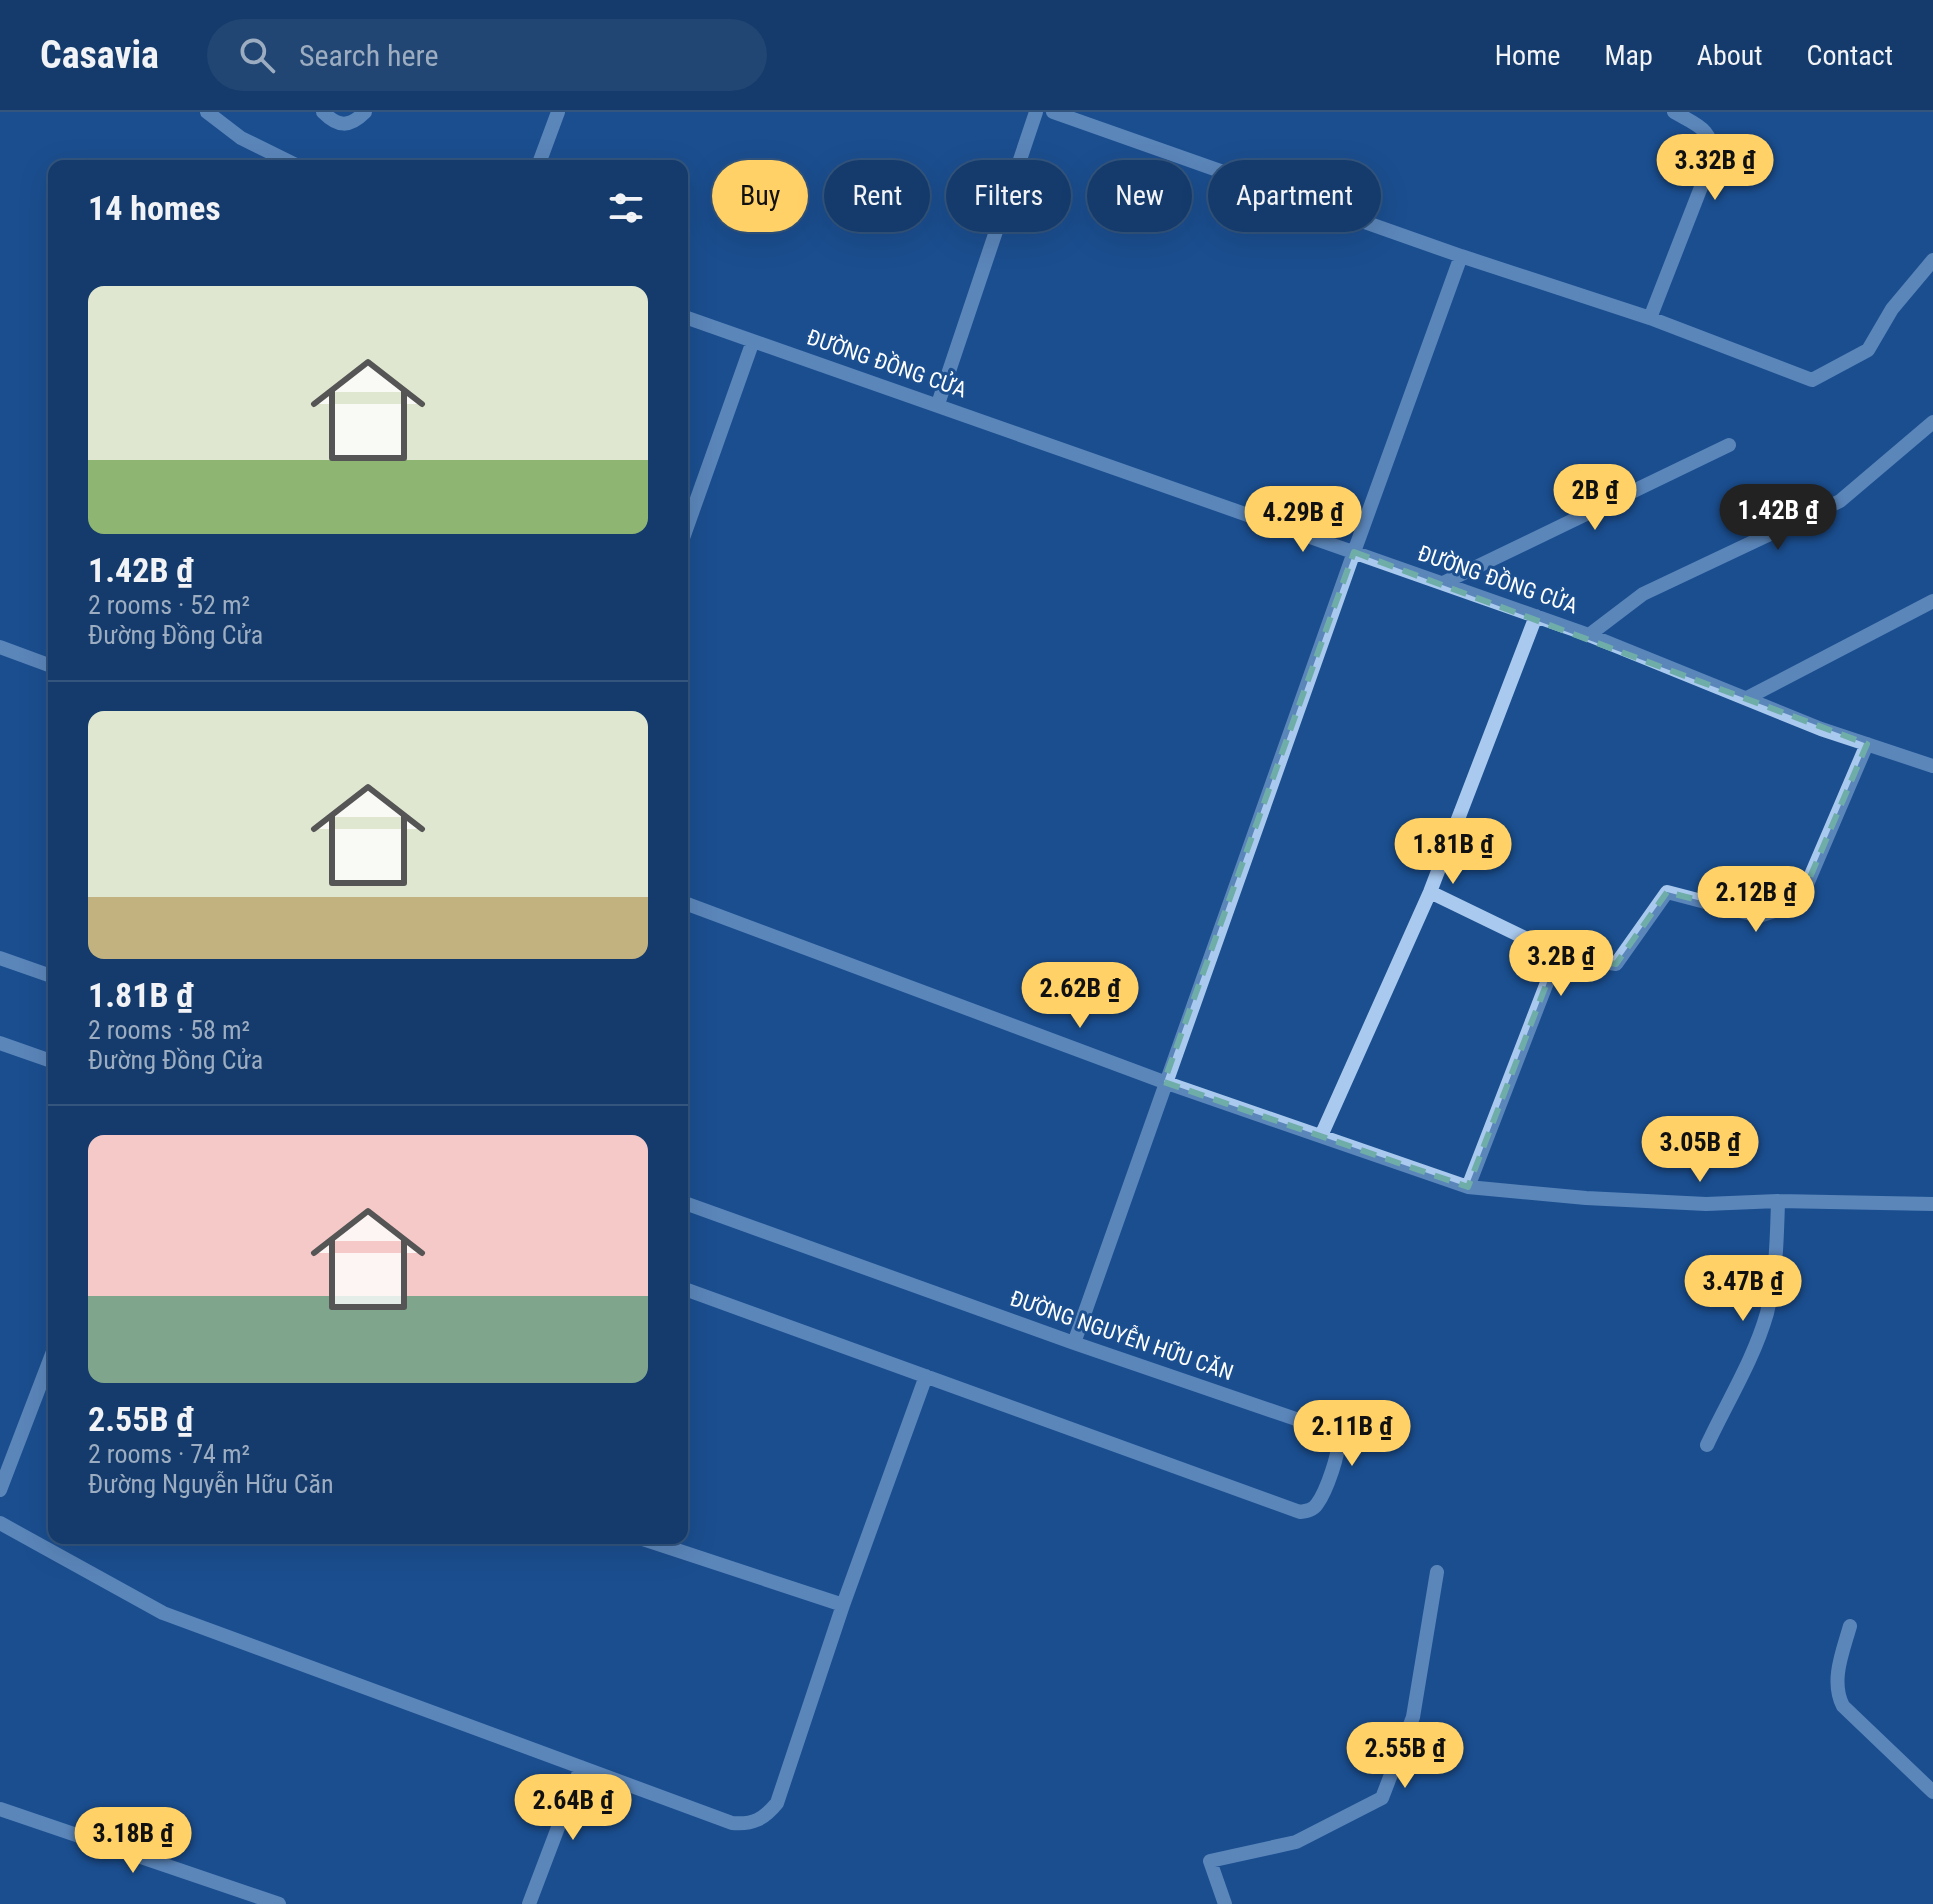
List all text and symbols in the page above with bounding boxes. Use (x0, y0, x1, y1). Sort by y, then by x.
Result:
search box (207, 19, 767, 91)
text: Casavia (40, 33, 159, 77)
icon: search (235, 33, 279, 77)
text: Search here (299, 38, 439, 73)
text: Home (1495, 39, 1560, 72)
text: Map (1604, 39, 1653, 72)
text: About (1697, 39, 1763, 72)
text: Contact (1807, 39, 1893, 72)
pin: 3.32B ₫ (1641, 134, 1789, 202)
text: 3.32B ₫ (1675, 145, 1755, 175)
chip: Buy (712, 160, 808, 232)
chip: Rent (824, 160, 930, 232)
chip: Filters (946, 160, 1071, 232)
chip: New (1087, 160, 1192, 232)
chip: Apartment (1208, 160, 1381, 232)
icon: filters (604, 186, 648, 230)
text: 14 homes (88, 188, 221, 228)
street label: ĐƯỜNG ĐỒNG CỬA (804, 323, 971, 403)
icon: home (296, 338, 440, 482)
pin: 2B ₫ (1548, 464, 1642, 532)
text: 2B ₫ (1572, 475, 1619, 505)
pin: 1.42B ₫ (1704, 484, 1852, 552)
pin: 4.29B ₫ (1229, 486, 1377, 554)
text: 1.42B ₫ (1738, 495, 1818, 525)
text: 4.29B ₫ (1263, 497, 1343, 527)
street label: ĐƯỜNG ĐỒNG CỬA (1415, 539, 1582, 619)
text: 1.42B ₫ (88, 550, 194, 590)
text: 2 rooms · 52 m² (88, 590, 250, 620)
text: Đường Đồng Cửa (88, 620, 263, 650)
icon: home (296, 763, 440, 907)
pin: 1.81B ₫ (1379, 818, 1527, 886)
text: 1.81B ₫ (1413, 829, 1493, 859)
pin: 2.12B ₫ (1682, 866, 1830, 934)
text: 2.12B ₫ (1716, 877, 1796, 907)
pin: 3.2B ₫ (1496, 930, 1626, 998)
text: 3.2B ₫ (1527, 941, 1595, 971)
pin: 2.62B ₫ (1006, 962, 1154, 1030)
text: 2.62B ₫ (1040, 973, 1120, 1003)
text: 1.81B ₫ (88, 975, 194, 1015)
text: 2 rooms · 58 m² (88, 1015, 250, 1045)
text: Đường Đồng Cửa (88, 1045, 263, 1075)
pin: 3.05B ₫ (1626, 1116, 1774, 1184)
text: 3.05B ₫ (1660, 1127, 1740, 1157)
icon: home (296, 1187, 440, 1331)
pin: 3.47B ₫ (1669, 1255, 1817, 1323)
text: 3.47B ₫ (1703, 1266, 1783, 1296)
street label: ĐƯỜNG NGUYỄN HỮU CĂN (1007, 1284, 1237, 1385)
text: 2.55B ₫ (88, 1399, 194, 1439)
pin: 2.11B ₫ (1278, 1400, 1426, 1468)
text: 2.11B ₫ (1312, 1411, 1392, 1441)
text: 2 rooms · 74 m² (88, 1439, 250, 1469)
text: Đường Nguyễn Hữu Căn (88, 1469, 334, 1499)
pin: 2.55B ₫ (1331, 1722, 1479, 1790)
text: 2.55B ₫ (1365, 1733, 1445, 1763)
pin: 2.64B ₫ (499, 1774, 647, 1842)
text: 2.64B ₫ (533, 1785, 613, 1815)
pin: 3.18B ₫ (59, 1807, 207, 1875)
text: 3.18B ₫ (93, 1818, 173, 1848)

